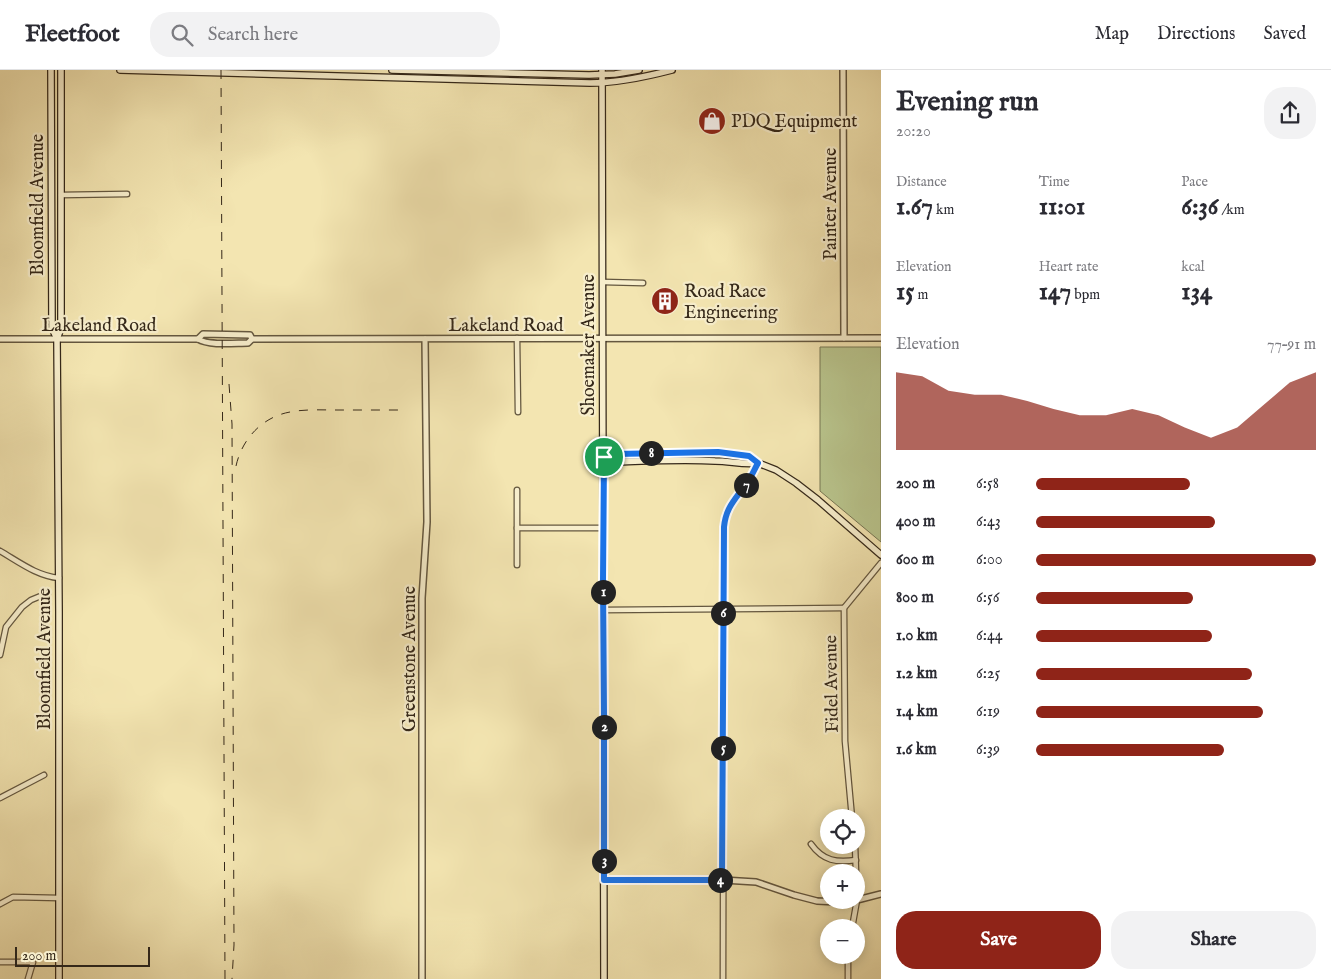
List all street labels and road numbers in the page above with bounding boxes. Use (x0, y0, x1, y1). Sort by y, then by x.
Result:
street label: Bloomfield Avenue (27, 134, 50, 276)
street label: Painter Avenue (820, 148, 843, 260)
street label: Shoemaker Avenue (578, 274, 601, 416)
street label: Lakeland Road (42, 315, 157, 338)
street label: Lakeland Road (449, 315, 564, 338)
street label: Greenstone Avenue (399, 586, 422, 732)
street label: Bloomfield Avenue (34, 588, 57, 730)
street label: Fidel Avenue (820, 635, 845, 733)

